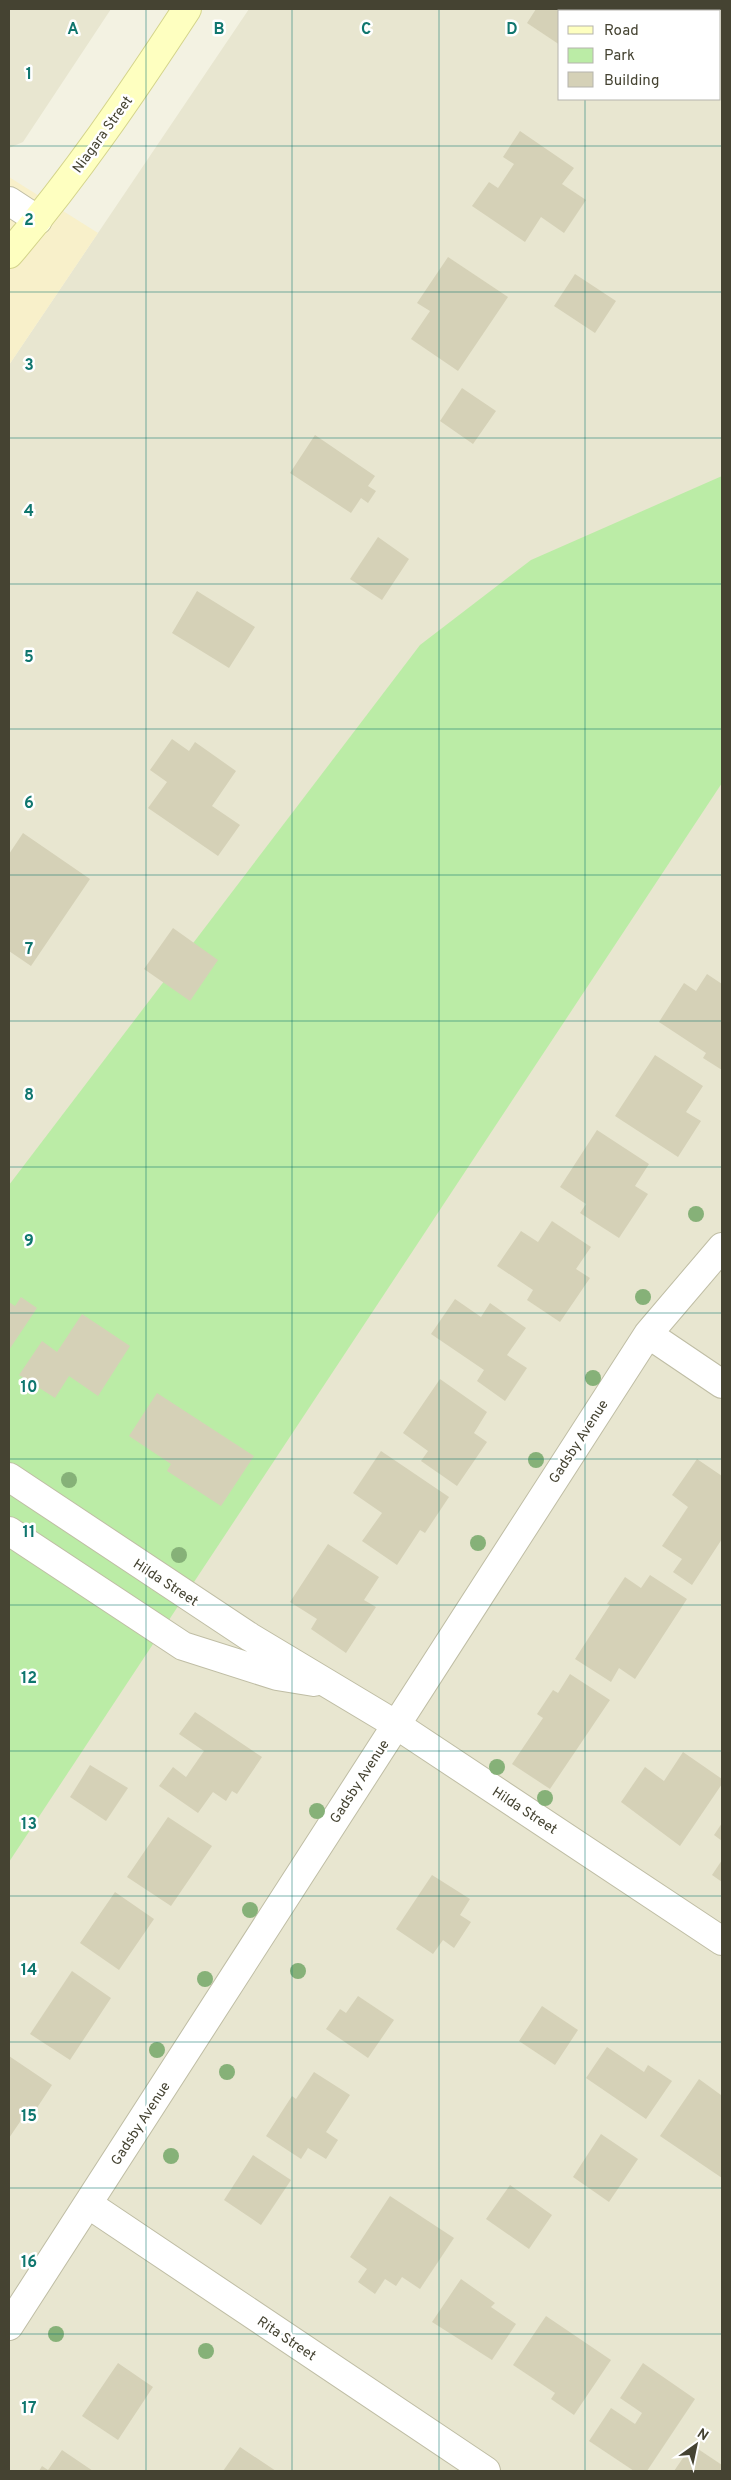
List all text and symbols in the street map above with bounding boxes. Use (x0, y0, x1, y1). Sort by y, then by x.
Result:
legend (558, 10, 721, 100)
text: A (67, 20, 79, 40)
text: B (213, 20, 225, 40)
text: C (361, 20, 371, 40)
text: D (506, 20, 518, 40)
text: Road (604, 22, 639, 41)
text: Park (604, 47, 635, 66)
text: 1 (26, 65, 32, 85)
text: Building (604, 72, 659, 91)
street label: Niagara Street (70, 93, 137, 177)
text: 2 (24, 211, 34, 231)
text: 3 (24, 356, 34, 376)
text: 4 (24, 502, 34, 522)
text: 5 (24, 648, 34, 668)
text: 6 (24, 794, 34, 814)
text: 7 (25, 940, 33, 960)
text: 8 (24, 1086, 34, 1106)
text: 9 (24, 1232, 34, 1252)
text: 10 (21, 1378, 37, 1398)
street label: Gadsby Avenue (546, 1397, 613, 1487)
text: 11 (23, 1523, 35, 1543)
street label: Hilda Street (129, 1556, 201, 1611)
text: 12 (21, 1669, 37, 1689)
street label: Gadsby Avenue (327, 1737, 394, 1827)
street label: Hilda Street (488, 1784, 560, 1839)
text: 13 (21, 1815, 37, 1835)
text: 14 (21, 1961, 37, 1981)
street label: Gadsby Avenue (108, 2079, 175, 2169)
text: 15 (21, 2107, 37, 2127)
text: 16 (21, 2253, 37, 2273)
street label: Rita Street (254, 2313, 319, 2365)
text: 17 (22, 2399, 36, 2419)
north arrow (671, 2420, 721, 2470)
text: N (693, 2425, 711, 2445)

